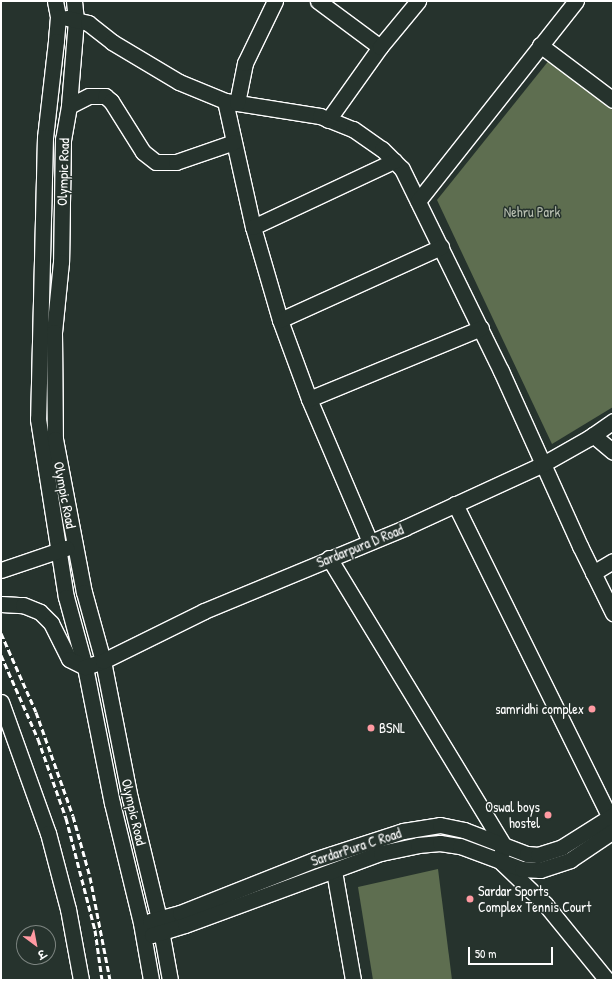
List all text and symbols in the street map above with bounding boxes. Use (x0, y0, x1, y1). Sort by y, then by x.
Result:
street label: Olympic Road (53, 138, 73, 206)
park label: Nehru Park (504, 204, 560, 220)
street label: Olympic Road (50, 460, 80, 530)
street label: Sardarpura D Road (314, 521, 406, 571)
place label: samridhi complex (495, 701, 584, 717)
marker: samridhi complex (587, 704, 597, 714)
place label: BSNL (379, 720, 405, 736)
marker: BSNL (366, 723, 376, 733)
street label: Olympic Road (118, 777, 150, 847)
place label: Oswal boys hostel (485, 799, 540, 832)
marker: Oswal boys hostel (543, 810, 553, 820)
street label: SardarPura C Road (309, 825, 403, 869)
place label: Sardar Sports Complex Tennis Court (478, 883, 591, 916)
marker: Sardar Sports Complex Tennis Court (465, 894, 475, 904)
north arrow (16, 925, 56, 965)
scale bar (470, 939, 555, 965)
text: 50 m (475, 945, 496, 962)
text: उ (35, 946, 49, 962)

